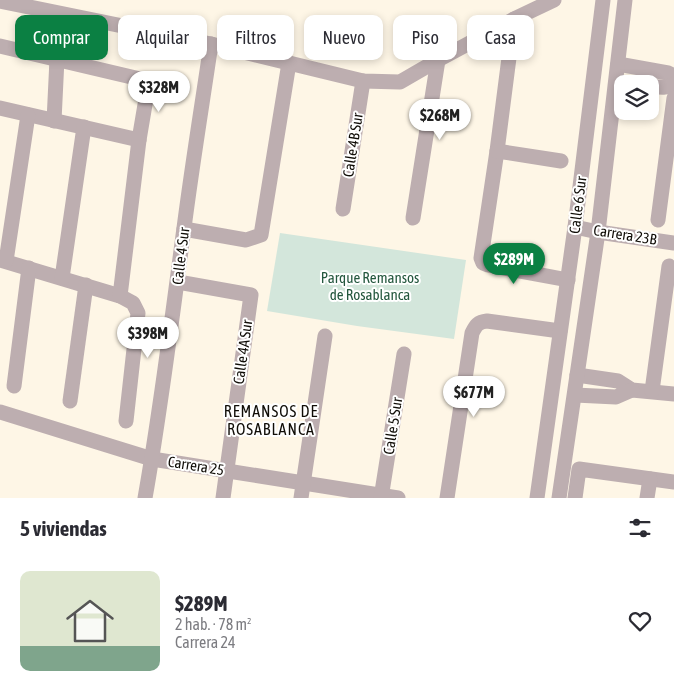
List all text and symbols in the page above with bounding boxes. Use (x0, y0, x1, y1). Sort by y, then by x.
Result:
chip: Comprar (15, 15, 108, 60)
chip: Alquilar (118, 15, 207, 60)
chip: Filtros (217, 15, 294, 60)
chip: Nuevo (304, 15, 383, 60)
chip: Piso (393, 15, 457, 60)
chip: Casa (467, 15, 534, 60)
pin: $328M (124, 70, 194, 113)
map controls (614, 75, 659, 120)
button: layers (614, 75, 659, 120)
text: $328M (139, 78, 179, 96)
pin: $268M (405, 98, 475, 141)
text: $268M (420, 106, 460, 124)
street label: Calle 4B Sur (339, 111, 366, 178)
street label: Calle 6 Sur (566, 175, 590, 234)
street label: Carrera 23B (592, 221, 658, 248)
street label: Calle 4 Sur (169, 226, 193, 285)
pin: $289M (479, 242, 549, 285)
text: $289M (494, 250, 534, 268)
park label: Parque Remansos de Rosablanca (321, 269, 419, 303)
pin: $398M (113, 316, 183, 359)
street label: Calle 4A Sur (230, 318, 256, 385)
text: $398M (128, 324, 168, 342)
pin: $677M (439, 376, 509, 418)
text: $677M (454, 383, 494, 401)
street label: Calle 5 Sur (380, 396, 405, 456)
district label: REMANSOS DE ROSABLANCA (224, 402, 318, 438)
street label: Carrera 25 (167, 453, 225, 478)
icon: filters (626, 514, 654, 542)
text: 5 viviendas (20, 516, 107, 540)
icon: home (60, 591, 120, 651)
text: $289M (175, 591, 228, 615)
icon: heart (626, 607, 654, 635)
text: 2 hab. · 78 m² (175, 615, 251, 633)
text: Carrera 24 (175, 633, 235, 651)

